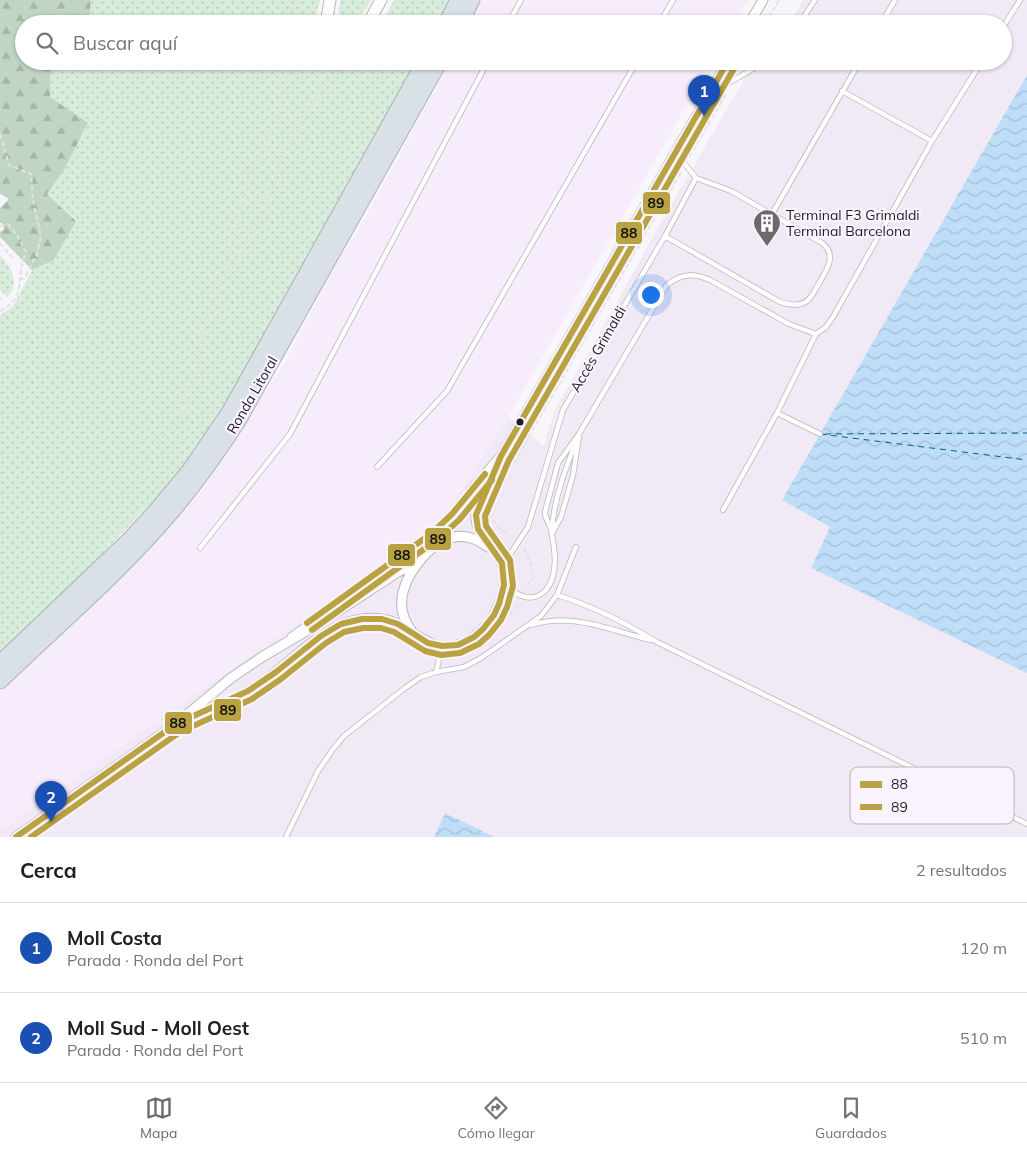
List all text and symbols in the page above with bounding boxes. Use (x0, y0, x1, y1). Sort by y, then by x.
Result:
search box (15, 15, 1012, 70)
icon: search (33, 29, 61, 57)
text: Buscar aquí (73, 31, 177, 55)
pin: 1 (688, 75, 720, 116)
line badge: 89 (642, 191, 671, 215)
text: 89 (648, 194, 664, 212)
place label: Terminal F3 Grimaldi Terminal Barcelona (786, 206, 920, 240)
building icon: Terminal F3 Grimaldi Terminal Barcelona (752, 208, 782, 247)
line badge: 88 (615, 221, 643, 245)
text: 88 (621, 224, 637, 242)
your location (638, 282, 664, 308)
street label: Accés Grimaldi (566, 303, 630, 395)
street label: Ronda Litoral (223, 353, 281, 437)
unlabelled marker (515, 417, 525, 427)
line badge: 89 (424, 527, 452, 551)
text: 89 (430, 530, 446, 548)
line badge: 88 (387, 543, 416, 567)
text: 88 (394, 546, 410, 564)
line badge: 89 (213, 698, 242, 722)
text: 89 (220, 701, 236, 719)
line badge: 88 (164, 711, 193, 735)
text: 88 (170, 714, 186, 732)
legend (850, 767, 1014, 824)
text: 88 (891, 775, 908, 793)
pin: 2 (35, 781, 67, 822)
text: 89 (891, 798, 908, 816)
text: Cerca (20, 857, 77, 883)
text: 2 resultados (916, 860, 1007, 880)
text: Moll Costa (67, 926, 162, 950)
text: 1 (31, 938, 41, 958)
text: 120 m (960, 938, 1007, 958)
text: Parada · Ronda del Port (67, 950, 243, 970)
text: Moll Sud - Moll Oest (67, 1016, 249, 1040)
text: 2 (31, 1028, 41, 1048)
text: 510 m (960, 1028, 1007, 1048)
text: Parada · Ronda del Port (67, 1040, 243, 1060)
tab: Mapa (140, 1094, 177, 1142)
tab: Cómo llegar (458, 1094, 535, 1142)
tab: Guardados (815, 1094, 887, 1142)

